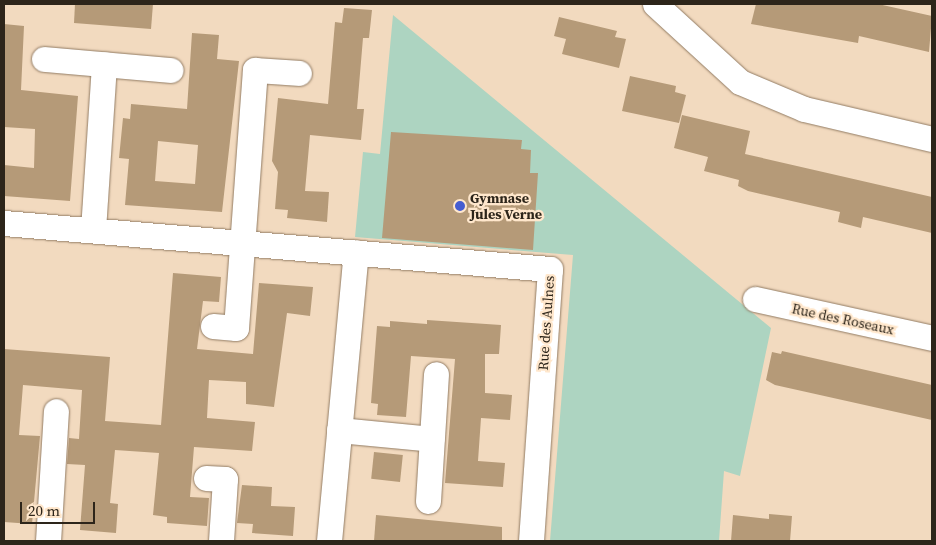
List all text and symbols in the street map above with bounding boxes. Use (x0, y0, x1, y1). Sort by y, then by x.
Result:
place label: Gymnase Jules Verne (470, 190, 542, 222)
marker: Gymnase Jules Verne (454, 200, 466, 212)
street label: Rue des Aulnes (534, 275, 558, 371)
street label: Rue des Roseaux (790, 300, 896, 338)
scale bar (22, 492, 98, 524)
text: 20 m (28, 500, 60, 521)

